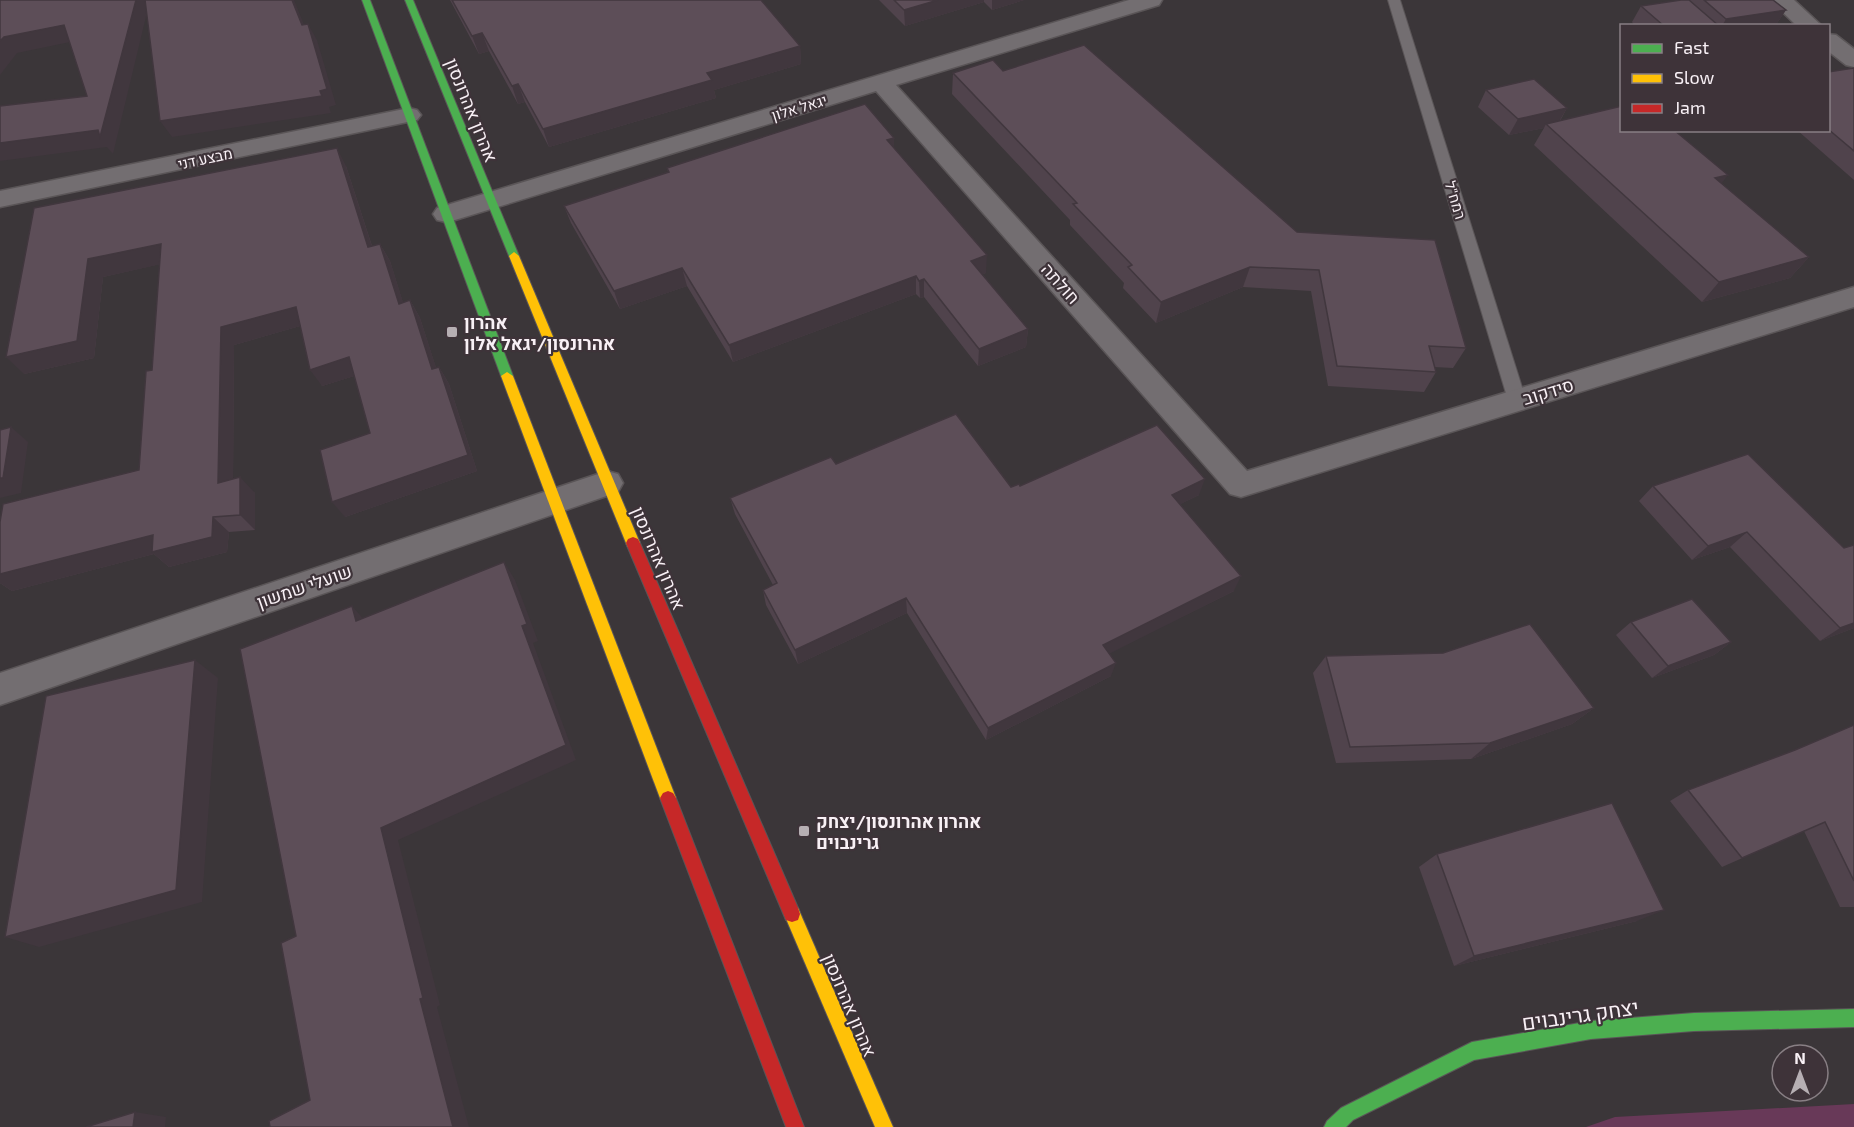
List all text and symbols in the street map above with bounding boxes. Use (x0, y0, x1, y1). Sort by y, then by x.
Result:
legend (1620, 24, 1830, 132)
text: Fast (1674, 36, 1709, 58)
street label: אהרון אהרונסון (441, 55, 503, 165)
text: Slow (1674, 66, 1715, 88)
street label: יגאל אלון (769, 90, 829, 124)
text: Jam (1674, 96, 1706, 118)
street label: מבצע דני (176, 143, 234, 173)
street label: רמח"ל (1442, 179, 1470, 221)
street label: חולתה (1037, 258, 1085, 308)
place label: אהרון אהרונסון/יגאל אלון (464, 311, 615, 354)
marker: אהרון אהרונסון/יגאל אלון (445, 325, 459, 339)
street label: סידקוב (1520, 373, 1576, 409)
street label: אהרון אהרונסון (627, 503, 691, 613)
street label: שועלי שמשון (254, 559, 354, 613)
place label: אהרון אהרונסון/יצחק גרינבוים (816, 810, 981, 853)
marker: אהרון אהרונסון/יצחק גרינבוים (797, 824, 811, 838)
street label: אהרון אהרונסון (818, 950, 882, 1060)
street label: יצחק גרינבוים (1520, 993, 1640, 1035)
north arrow (1770, 1043, 1830, 1103)
text: N (1794, 1048, 1806, 1067)

